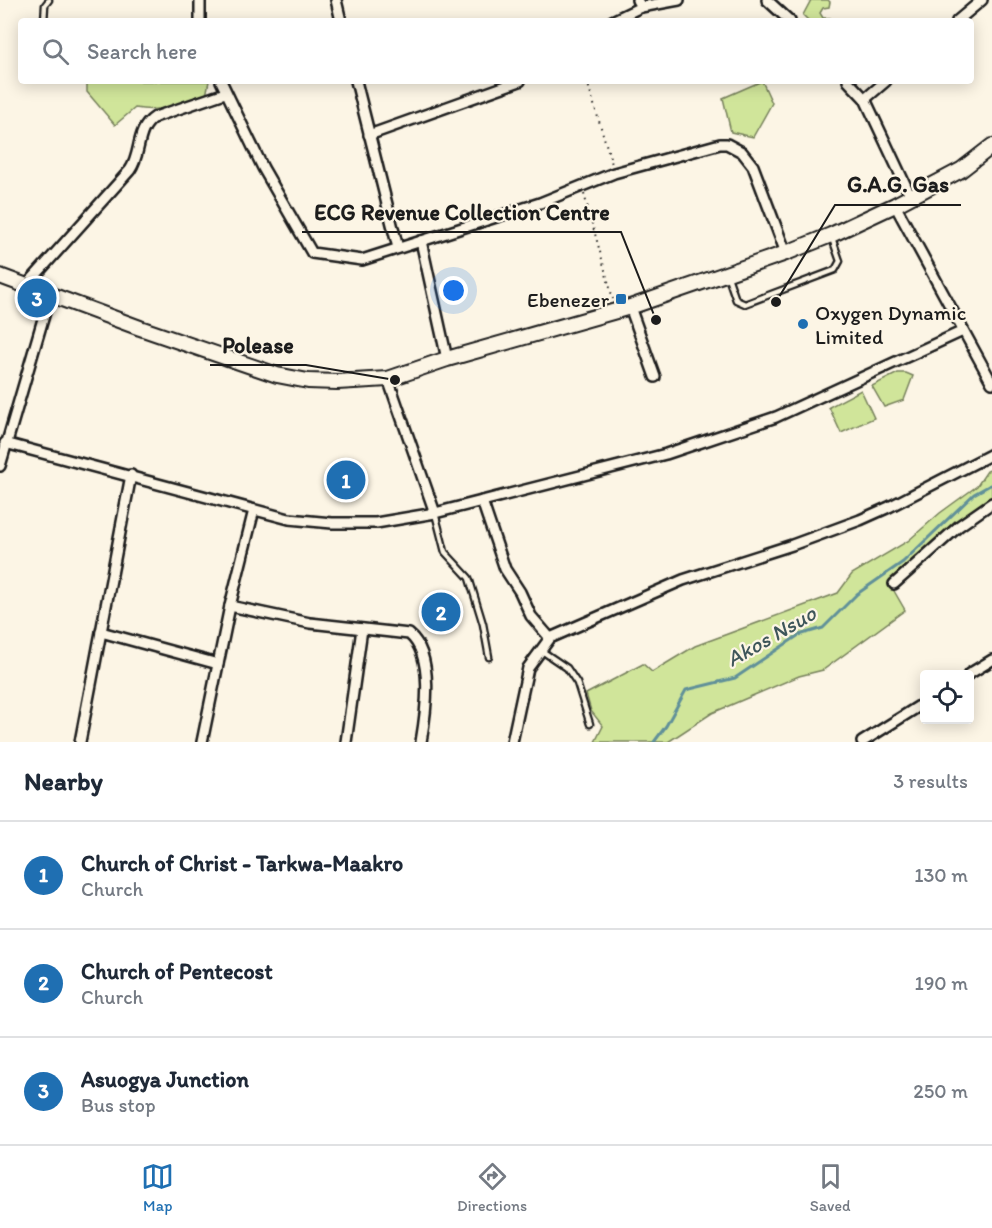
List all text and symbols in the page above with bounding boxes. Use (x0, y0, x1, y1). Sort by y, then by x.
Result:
search box (18, 18, 974, 84)
icon: search (39, 35, 72, 68)
text: Search here (87, 38, 197, 65)
callout: G.A.G. Gas (835, 165, 961, 205)
text: G.A.G. Gas (847, 171, 949, 198)
callout: ECG Revenue Collection Centre (302, 192, 621, 232)
text: ECG Revenue Collection Centre (314, 199, 610, 226)
pin: 3 (18, 276, 57, 320)
your location (439, 276, 468, 305)
place label: Ebenezer (527, 287, 610, 312)
marker: Ebenezer (614, 292, 628, 306)
place label: Oxygen Dynamic Limited (815, 300, 966, 349)
marker: Oxygen Dynamic Limited (796, 317, 810, 331)
callout: Polease (210, 325, 306, 365)
text: Polease (222, 332, 294, 359)
pin: 1 (326, 458, 366, 502)
pin: 2 (422, 590, 460, 634)
water label: Akos Nsuo (721, 599, 821, 672)
map controls (920, 670, 974, 724)
button: locate (920, 670, 974, 724)
text: Nearby (24, 765, 103, 797)
text: 3 results (893, 769, 968, 793)
text: Church of Christ - Tarkwa-Maakro (81, 850, 403, 877)
text: 1 (39, 863, 48, 887)
text: 130 m (914, 863, 968, 887)
text: Church (81, 877, 143, 901)
text: Church of Pentecost (81, 958, 273, 985)
text: 2 (38, 971, 49, 995)
text: 190 m (915, 971, 968, 995)
text: Church (81, 985, 143, 1009)
text: Asuogya Junction (81, 1066, 249, 1093)
text: 3 (38, 1079, 49, 1103)
text: 250 m (913, 1079, 968, 1103)
text: Bus stop (81, 1093, 156, 1117)
tab: Map (141, 1160, 174, 1215)
tab: Directions (457, 1160, 527, 1215)
tab: Saved (810, 1160, 851, 1215)

